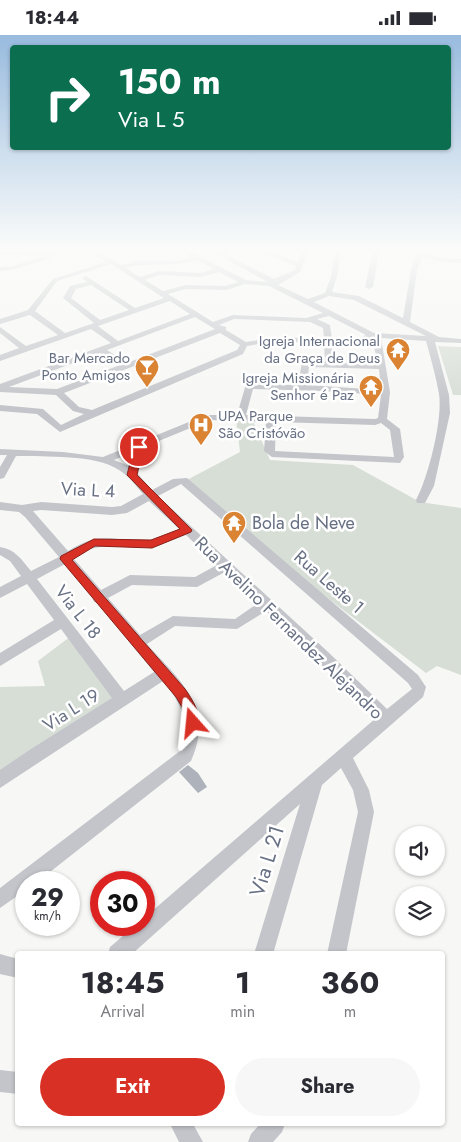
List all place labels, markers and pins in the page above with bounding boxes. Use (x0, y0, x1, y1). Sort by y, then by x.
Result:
place label: Igreja Internacional da Graça de Deus (259, 330, 380, 369)
temple icon: Igreja Internacional da Graça de Deus (385, 337, 411, 371)
place label: Bar Mercado Ponto Amigos (42, 347, 130, 386)
bar icon: Bar Mercado Ponto Amigos (134, 354, 160, 388)
place label: Igreja Missionária Senhor é Paz (242, 367, 354, 406)
temple icon: Igreja Missionária Senhor é Paz (358, 374, 384, 408)
place label: UPA Parque São Cristóvão (218, 405, 305, 444)
hospital icon: UPA Parque São Cristóvão (188, 412, 214, 446)
pin (118, 426, 160, 468)
temple icon: Bola de Neve (221, 510, 247, 544)
place label: Bola de Neve (252, 510, 355, 536)

